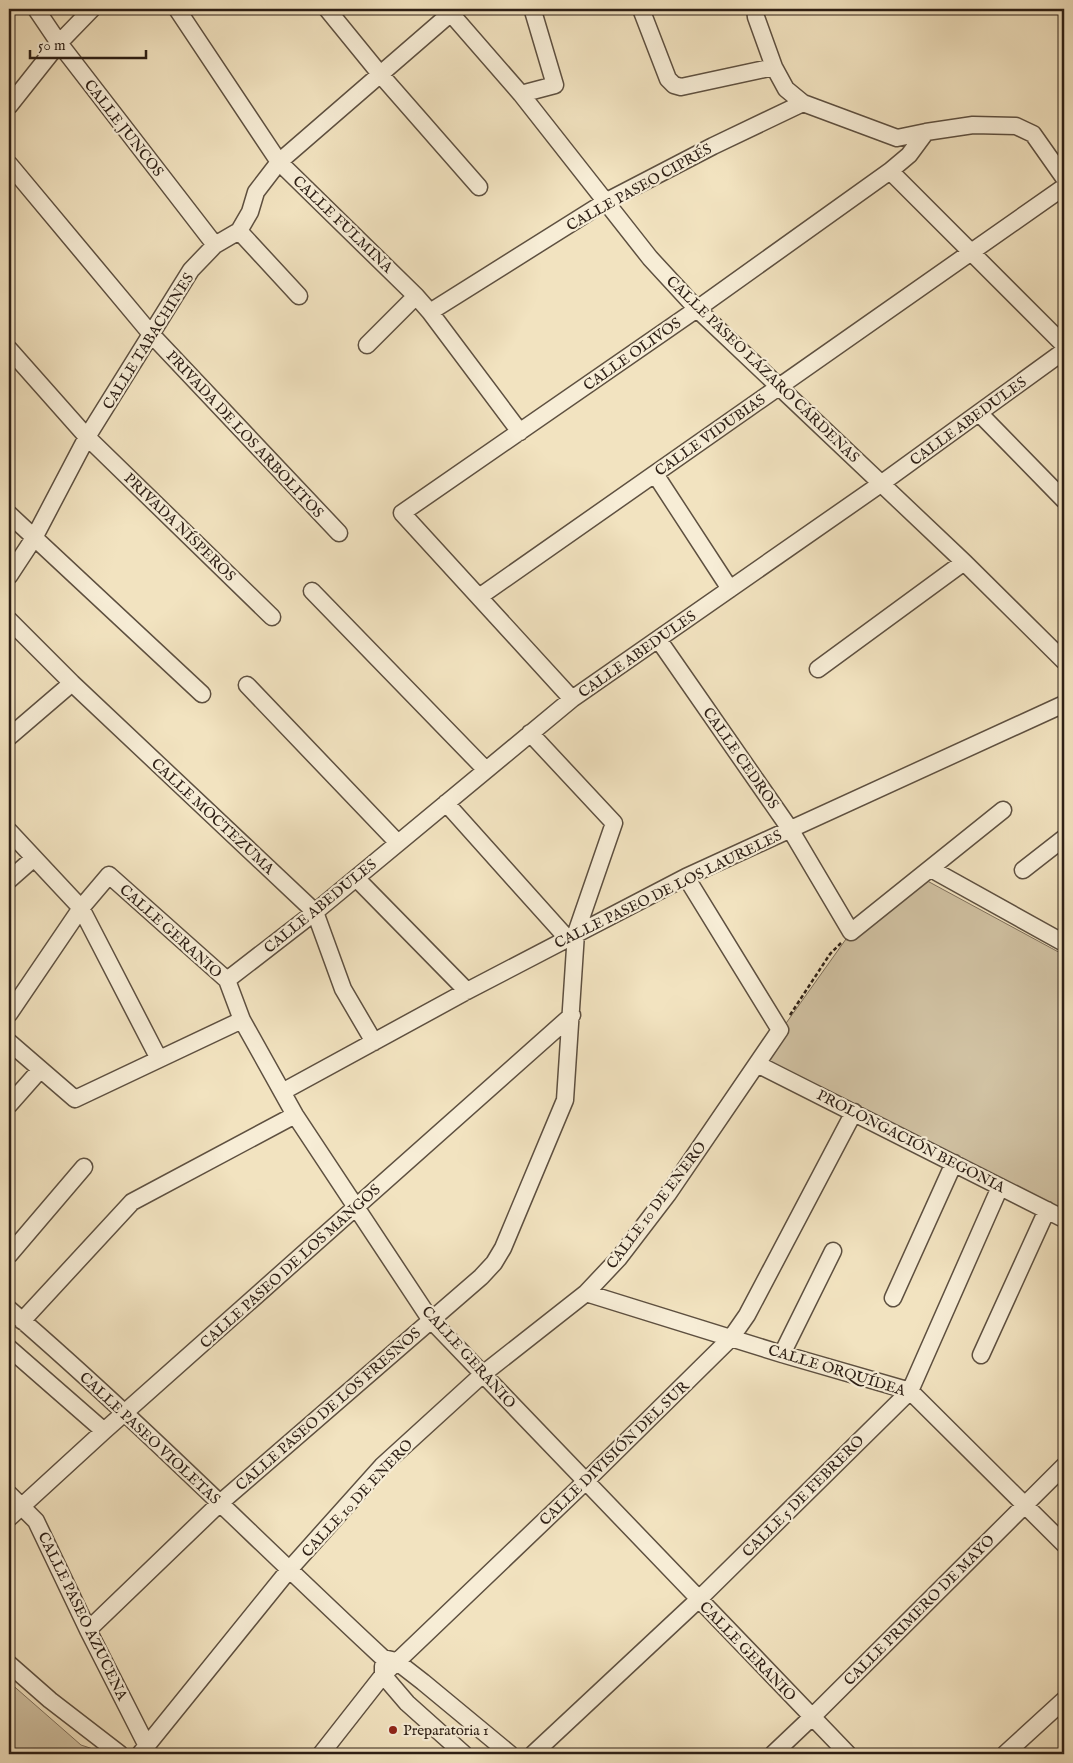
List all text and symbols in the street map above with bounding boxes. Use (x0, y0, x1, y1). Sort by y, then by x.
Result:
scale bar (30, 28, 146, 60)
text: 50 m (38, 36, 66, 55)
street label: CALLE JUNCOS (80, 76, 168, 181)
street label: CALLE PASEO CIPRÉS (563, 140, 715, 235)
street label: CALLE FULMINA (289, 172, 397, 278)
street label: CALLE TABACHINES (99, 269, 198, 413)
street label: CALLE PASEO LÁZARO CÁRDENAS (662, 272, 863, 467)
street label: CALLE OLIVOS (580, 314, 685, 395)
street label: PRIVADA DE LOS ARBOLITOS (162, 347, 327, 522)
street label: CALLE ABEDULES (906, 373, 1030, 470)
street label: CALLE VIDUBIAS (651, 390, 769, 481)
street label: PRIVADA NÍSPEROS (120, 469, 240, 586)
street label: CALLE ABEDULES (575, 607, 700, 702)
street label: CALLE CEDROS (698, 704, 783, 813)
street label: CALLE MOCTEZUMA (147, 754, 279, 879)
street label: CALLE PASEO DE LOS LAURELES (551, 826, 785, 953)
street label: CALLE ABEDULES (260, 855, 381, 958)
street label: CALLE GERANIO (116, 880, 226, 982)
street label: PROLONGACIÓN BEGONIA (813, 1086, 1009, 1198)
street label: CALLE 10 DE ENERO (602, 1138, 711, 1273)
street label: CALLE PASEO DE LOS MANGOS (196, 1180, 385, 1353)
street label: CALLE GERANIO (418, 1302, 520, 1412)
street label: CALLE PASEO DE LOS FRESNOS (232, 1324, 425, 1495)
street label: CALLE ORQUÍDEA (766, 1341, 909, 1401)
street label: CALLE PASEO VIOLETAS (75, 1368, 224, 1509)
street label: CALLE DIVISIÓN DEL SUR (536, 1376, 694, 1530)
street label: CALLE 5 DE FEBRERO (738, 1431, 868, 1561)
street label: CALLE 10 DE ENERO (298, 1435, 417, 1561)
street label: CALLE PASEO AZUCENA (33, 1529, 132, 1704)
street label: CALLE PRIMERO DE MAYO (840, 1531, 999, 1690)
street label: CALLE GERANIO (695, 1598, 800, 1705)
place label: Preparatoria 1 (403, 1721, 489, 1740)
marker: Preparatoria 1 (387, 1724, 399, 1736)

